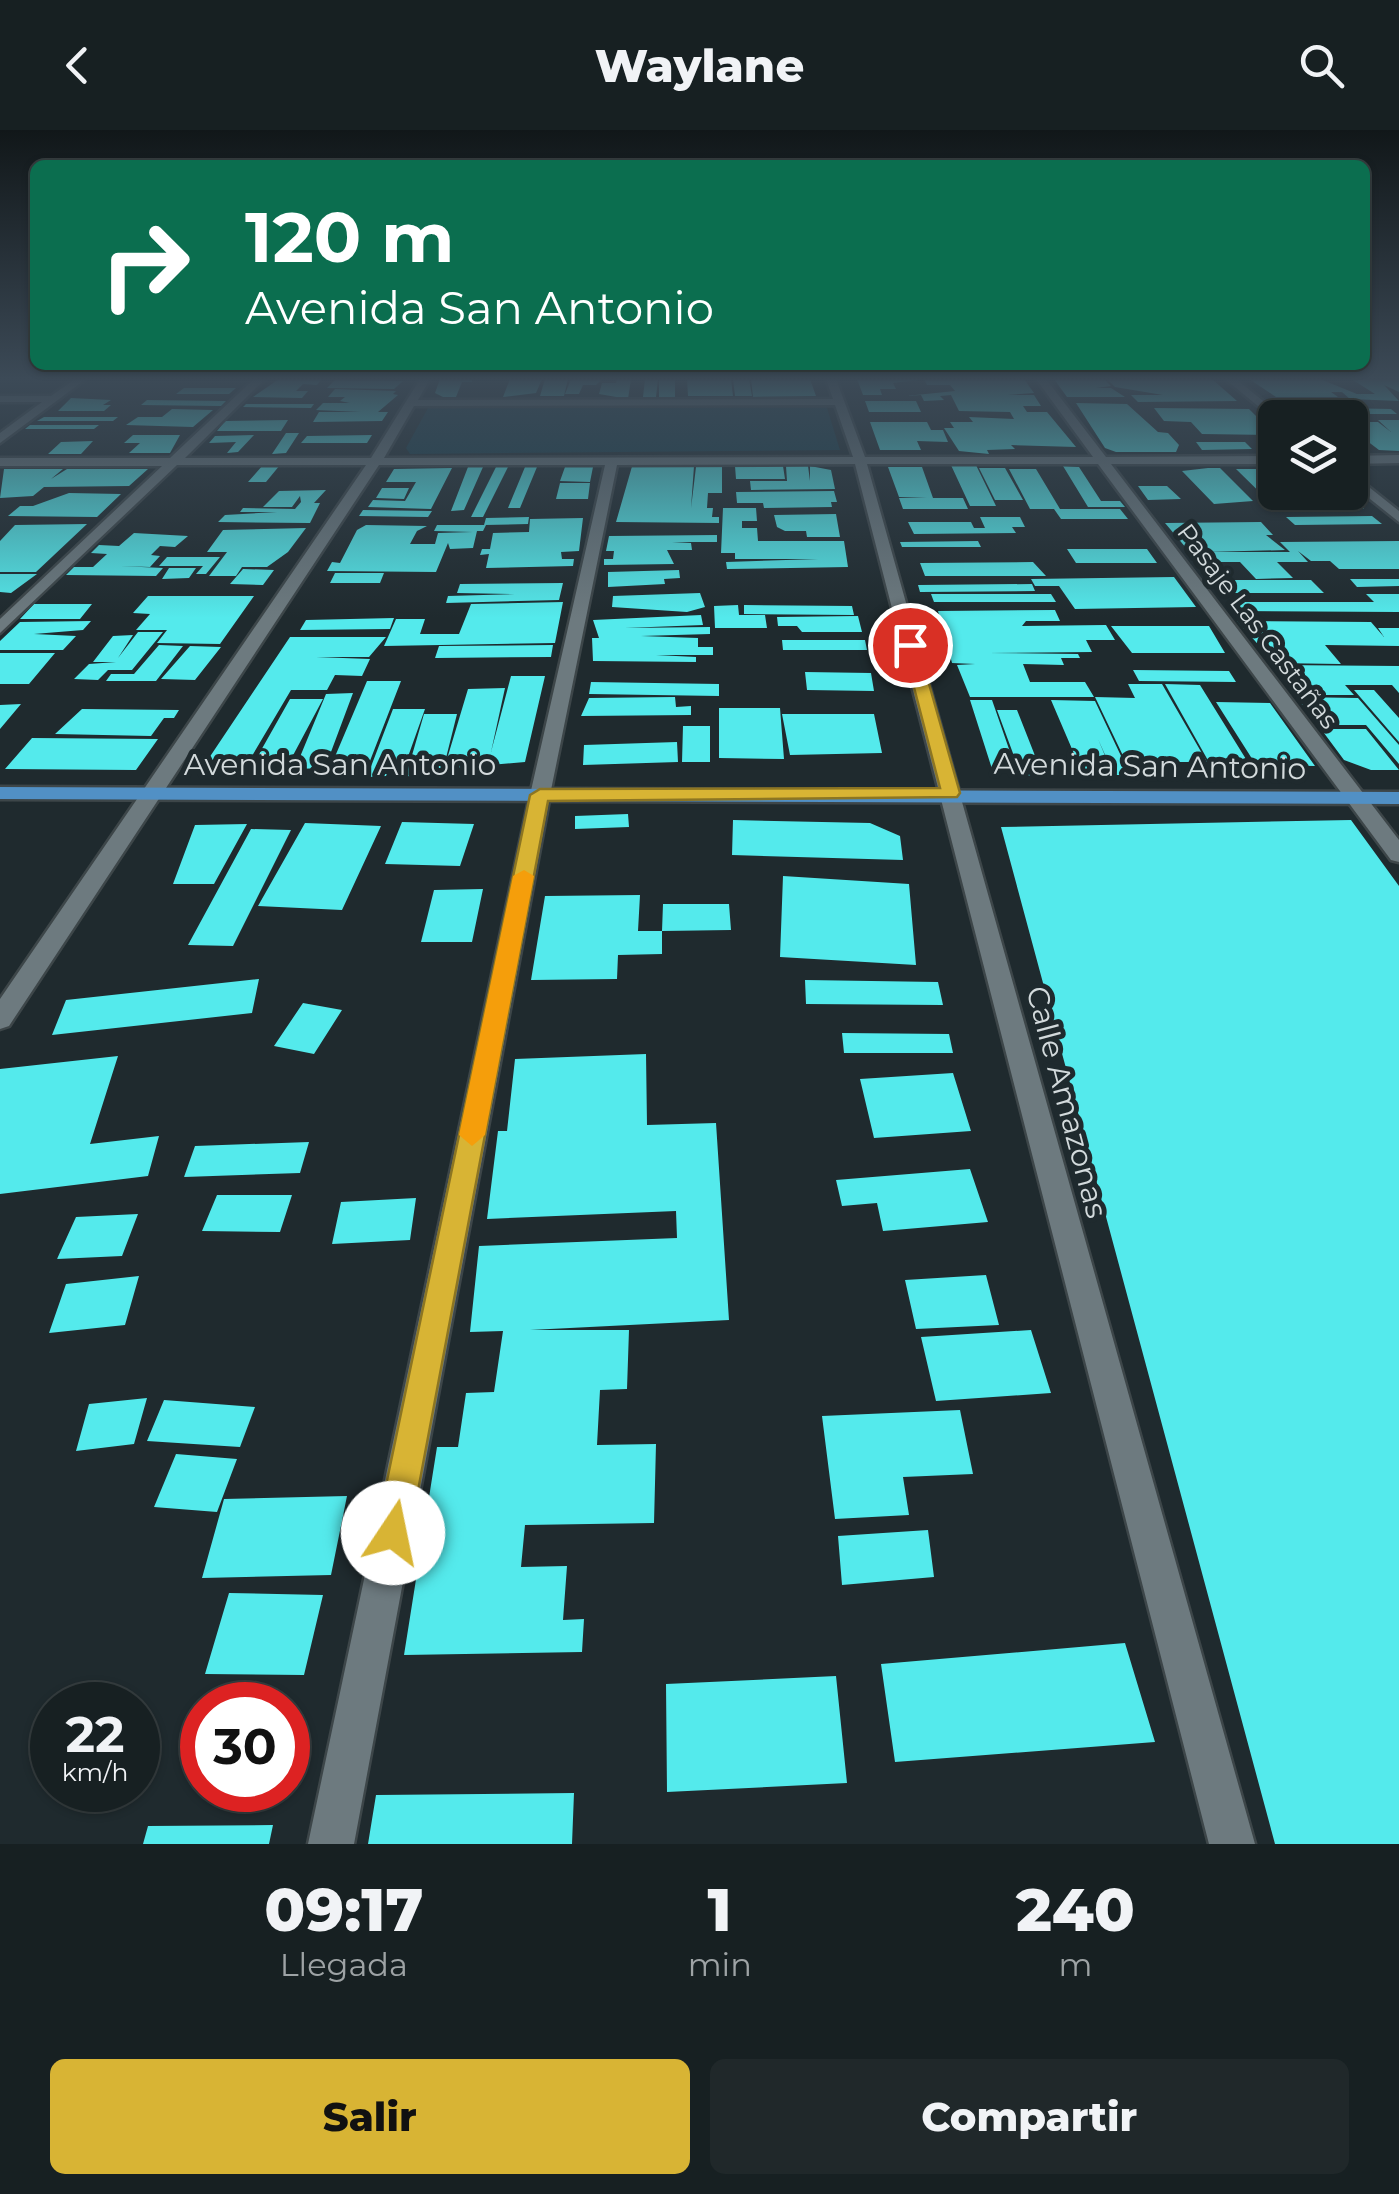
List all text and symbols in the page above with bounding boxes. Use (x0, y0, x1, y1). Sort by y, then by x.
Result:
icon: back (50, 38, 105, 93)
text: Waylane (595, 38, 804, 93)
icon: search (1294, 38, 1349, 93)
text: 120 m (245, 194, 455, 280)
icon: right (80, 200, 210, 330)
text: Avenida San Antonio (245, 280, 714, 335)
map controls (1258, 400, 1368, 510)
button: layers (1258, 400, 1368, 510)
street label: Pasaje Las Castañas (1171, 518, 1345, 734)
pin (868, 603, 953, 688)
icon: arrive (883, 618, 938, 673)
street label: Avenida San Antonio (993, 745, 1307, 787)
street label: Avenida San Antonio (184, 746, 496, 783)
street label: Calle Amazonas (1018, 982, 1116, 1222)
position arrow (341, 1481, 445, 1585)
speed limit sign: 30 (180, 1682, 310, 1812)
text: 22 (66, 1704, 125, 1765)
text: km/h (62, 1757, 128, 1787)
text: 09:17 (264, 1873, 423, 1946)
text: 1 (708, 1873, 732, 1946)
text: 240 (1016, 1873, 1135, 1946)
text: Llegada (280, 1945, 408, 1984)
text: min (688, 1945, 752, 1984)
text: m (1058, 1945, 1092, 1984)
button: Salir (50, 2059, 690, 2174)
button: Compartir (710, 2059, 1349, 2174)

